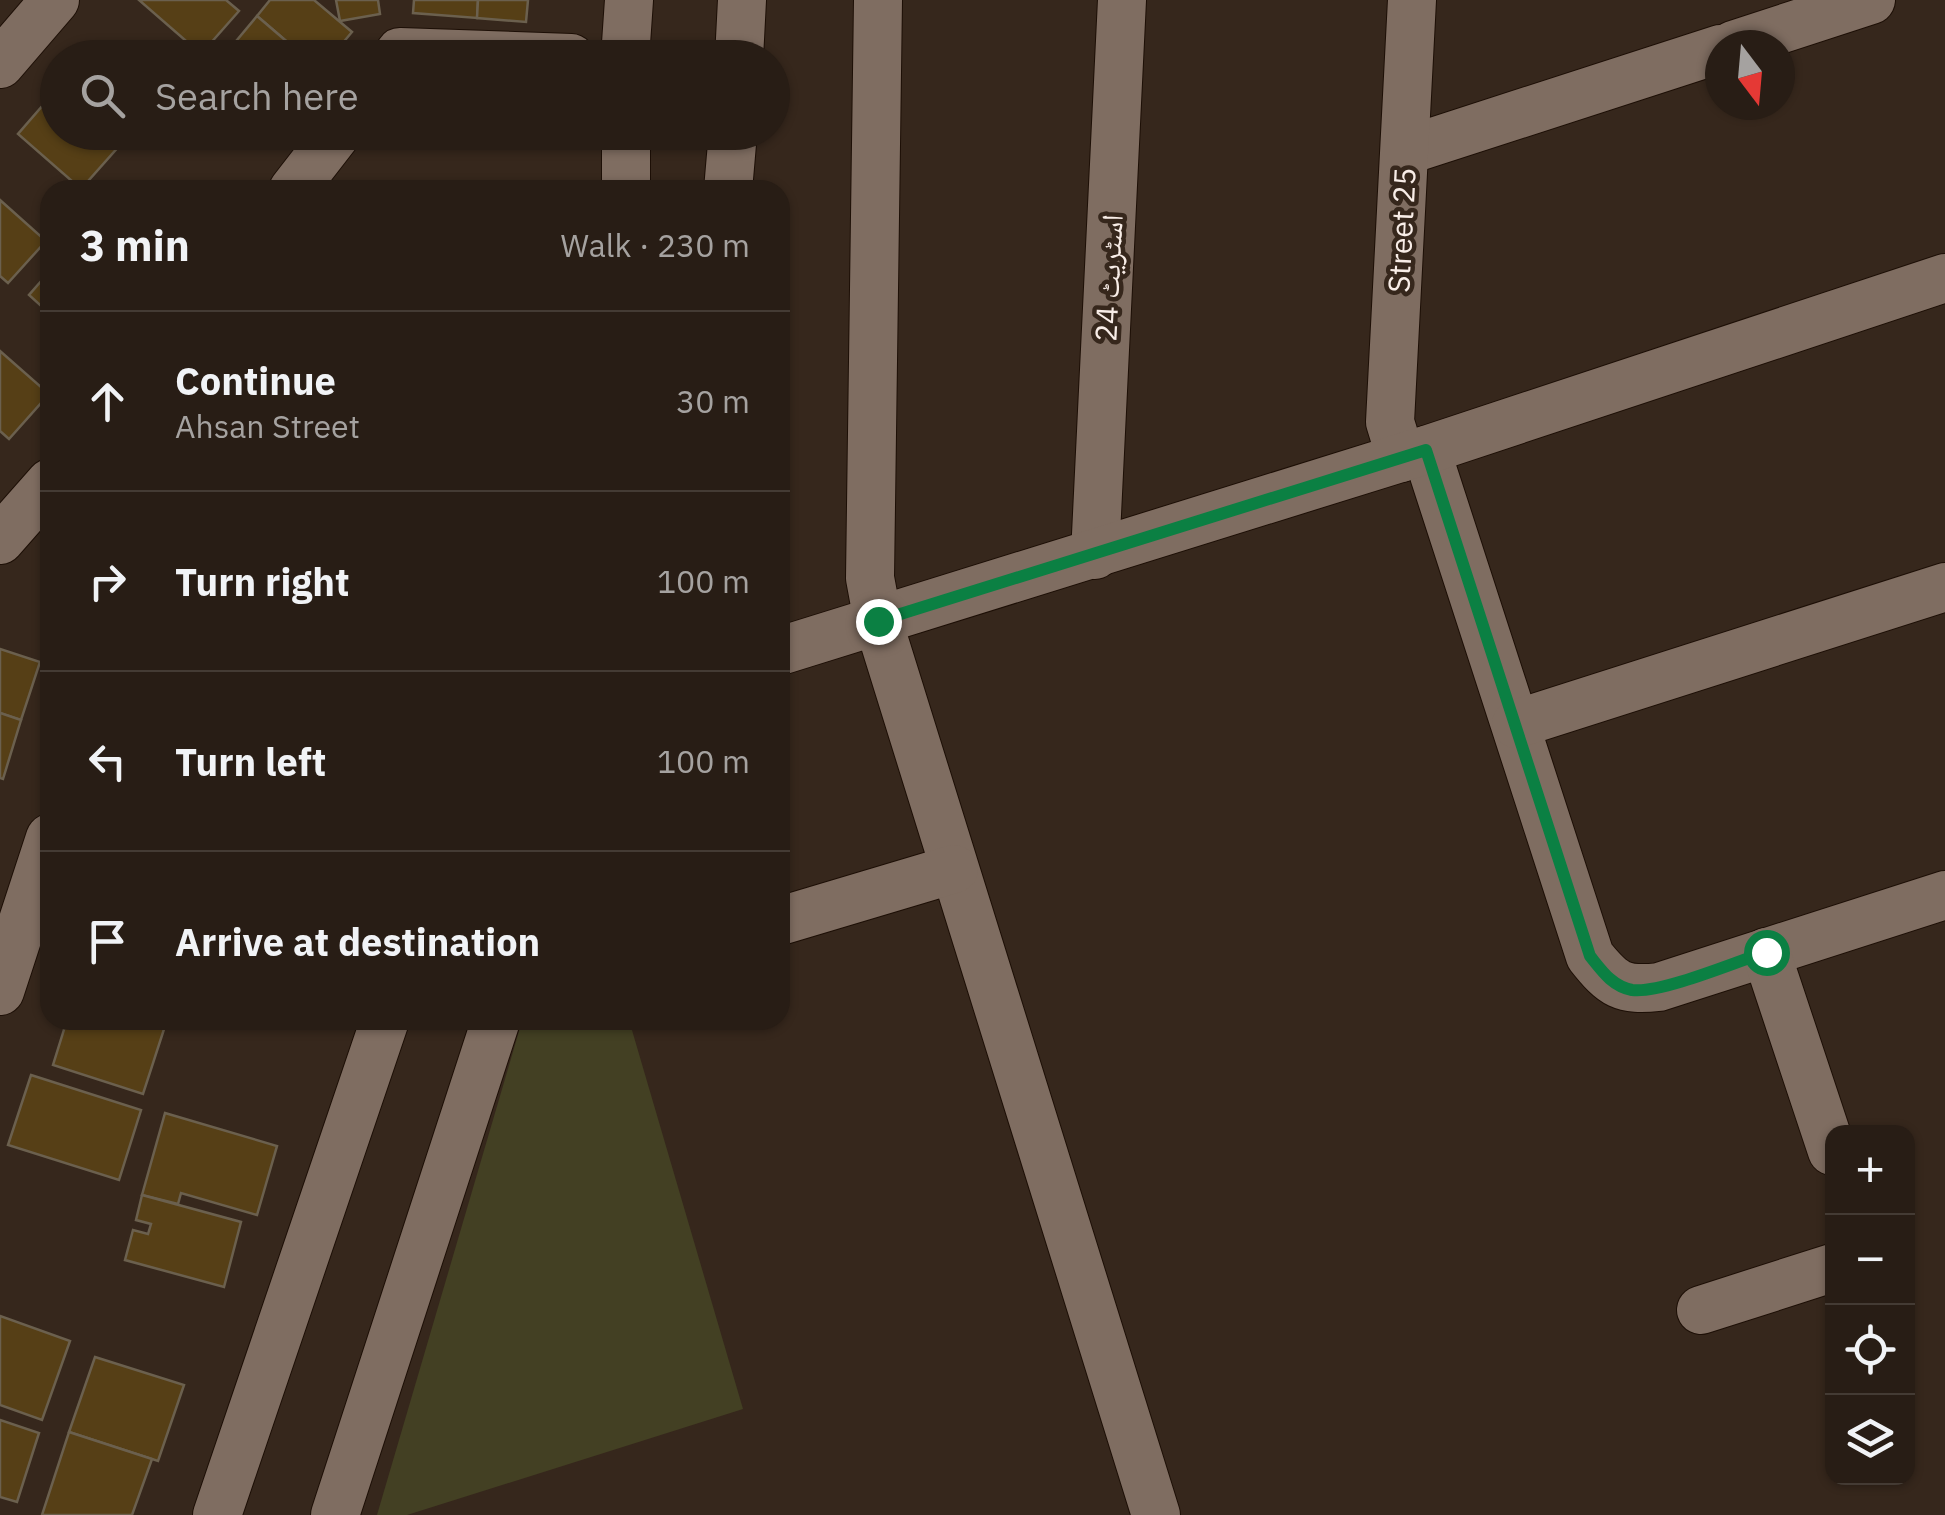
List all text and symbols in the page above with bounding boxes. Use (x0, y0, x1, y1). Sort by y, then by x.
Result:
north arrow (1705, 30, 1795, 120)
search box (40, 40, 790, 150)
icon: search (75, 68, 130, 123)
text: Search here (155, 71, 359, 120)
street label: Street 25 (1378, 166, 1424, 294)
street label: اسٹریٹ 24 (1085, 213, 1131, 343)
text: 3 min (80, 218, 190, 273)
text: Walk · 230 m (561, 224, 750, 266)
text: Continue (175, 356, 336, 405)
icon: ahead (80, 374, 135, 429)
text: 30 m (676, 380, 750, 422)
text: Ahsan Street (175, 405, 360, 447)
icon: right (80, 554, 135, 609)
text: Turn right (175, 557, 350, 606)
text: 100 m (657, 560, 750, 602)
route end (856, 599, 902, 645)
icon: left (80, 734, 135, 789)
text: Turn left (175, 737, 326, 786)
text: 100 m (657, 740, 750, 782)
icon: arrive (80, 914, 135, 969)
text: Arrive at destination (175, 917, 540, 966)
route start (1744, 930, 1790, 976)
map controls (1825, 1125, 1915, 1485)
button: + (1825, 1125, 1915, 1215)
button: − (1825, 1215, 1915, 1305)
button: locate (1825, 1305, 1915, 1395)
button: layers (1825, 1395, 1915, 1485)

